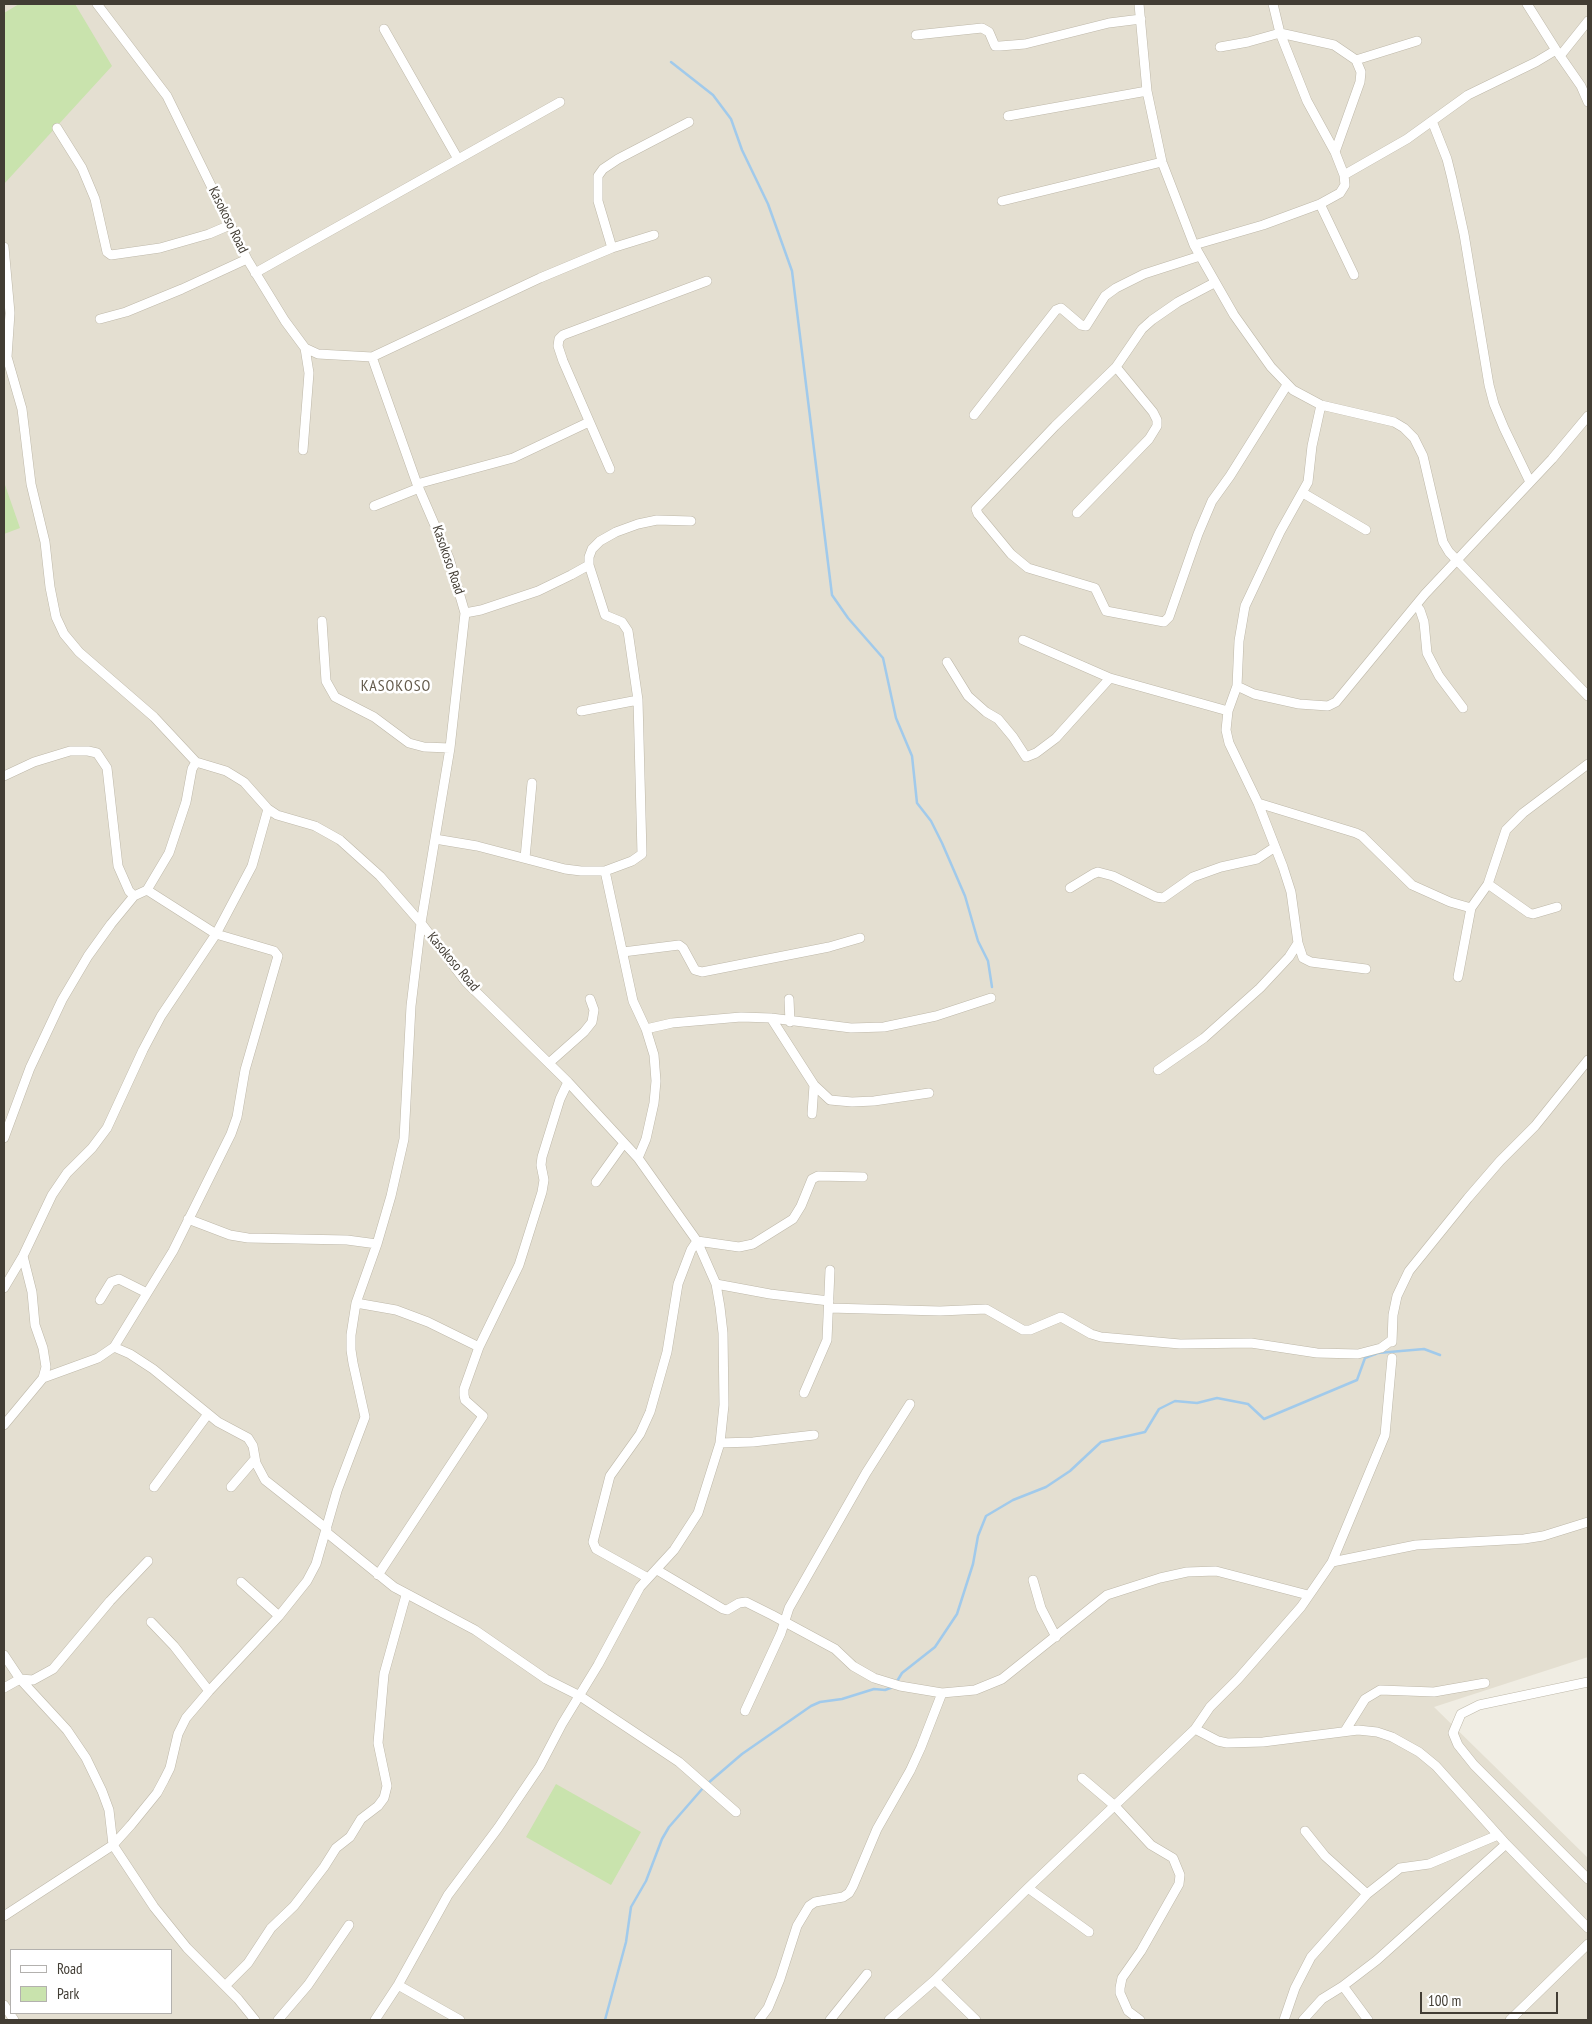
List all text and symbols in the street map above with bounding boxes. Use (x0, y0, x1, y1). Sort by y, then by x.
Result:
street label: Kasokoso Road (205, 184, 251, 256)
street label: Kasokoso Road (428, 523, 468, 597)
district label: KASOKOSO (360, 676, 432, 696)
street label: Kasokoso Road (423, 929, 483, 995)
legend (10, 1949, 172, 2014)
text: Road (57, 1959, 83, 1978)
scale bar (1422, 1982, 1560, 2014)
text: Park (57, 1984, 79, 2003)
text: 100 m (1428, 1991, 1461, 2010)

